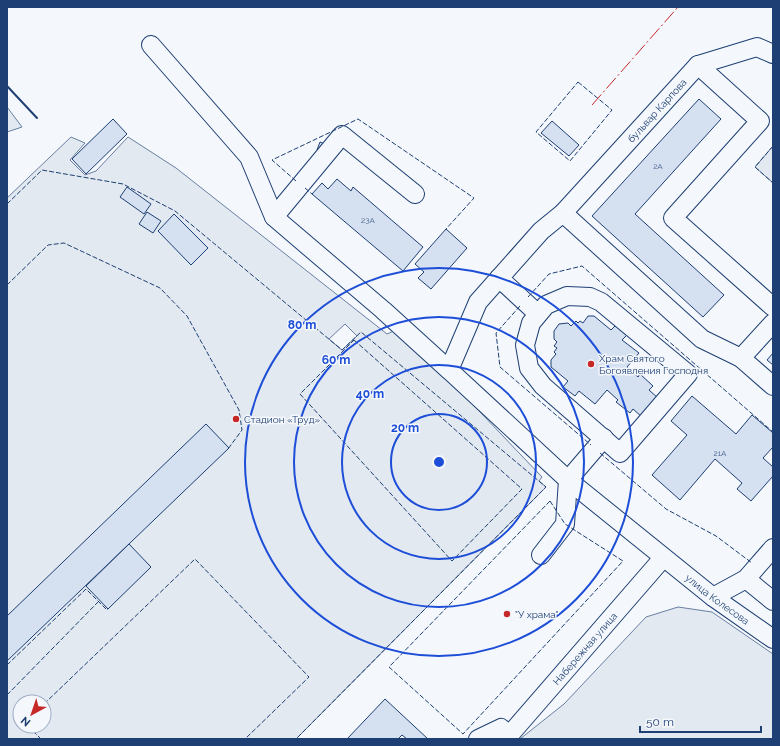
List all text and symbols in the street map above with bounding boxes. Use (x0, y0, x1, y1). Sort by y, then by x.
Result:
street label: бульвар Карпова (625, 77, 689, 145)
house number: 2А (653, 161, 663, 171)
house number: 23А (361, 215, 376, 225)
text: 80 m (288, 318, 316, 332)
text: 60 m (322, 353, 350, 367)
place label: Храм Святого Богоявления Господня (599, 353, 708, 376)
marker: Храм Святого Богоявления Господня (586, 359, 596, 369)
text: 40 m (356, 387, 384, 401)
marker: Стадион «Труд» (231, 414, 241, 424)
place label: Стадион «Труд» (244, 414, 320, 425)
text: 20 m (391, 421, 419, 435)
house number: 21А (714, 448, 727, 458)
centre of rings (432, 455, 446, 469)
street label: улица Колесова (683, 572, 751, 627)
marker: "У храма" (502, 609, 512, 619)
place label: "У храма" (515, 609, 559, 620)
street label: Набережная улица (551, 610, 619, 687)
north arrow (12, 694, 52, 734)
scale bar (640, 708, 761, 734)
text: N (18, 714, 33, 729)
text: 50 m (646, 715, 674, 729)

